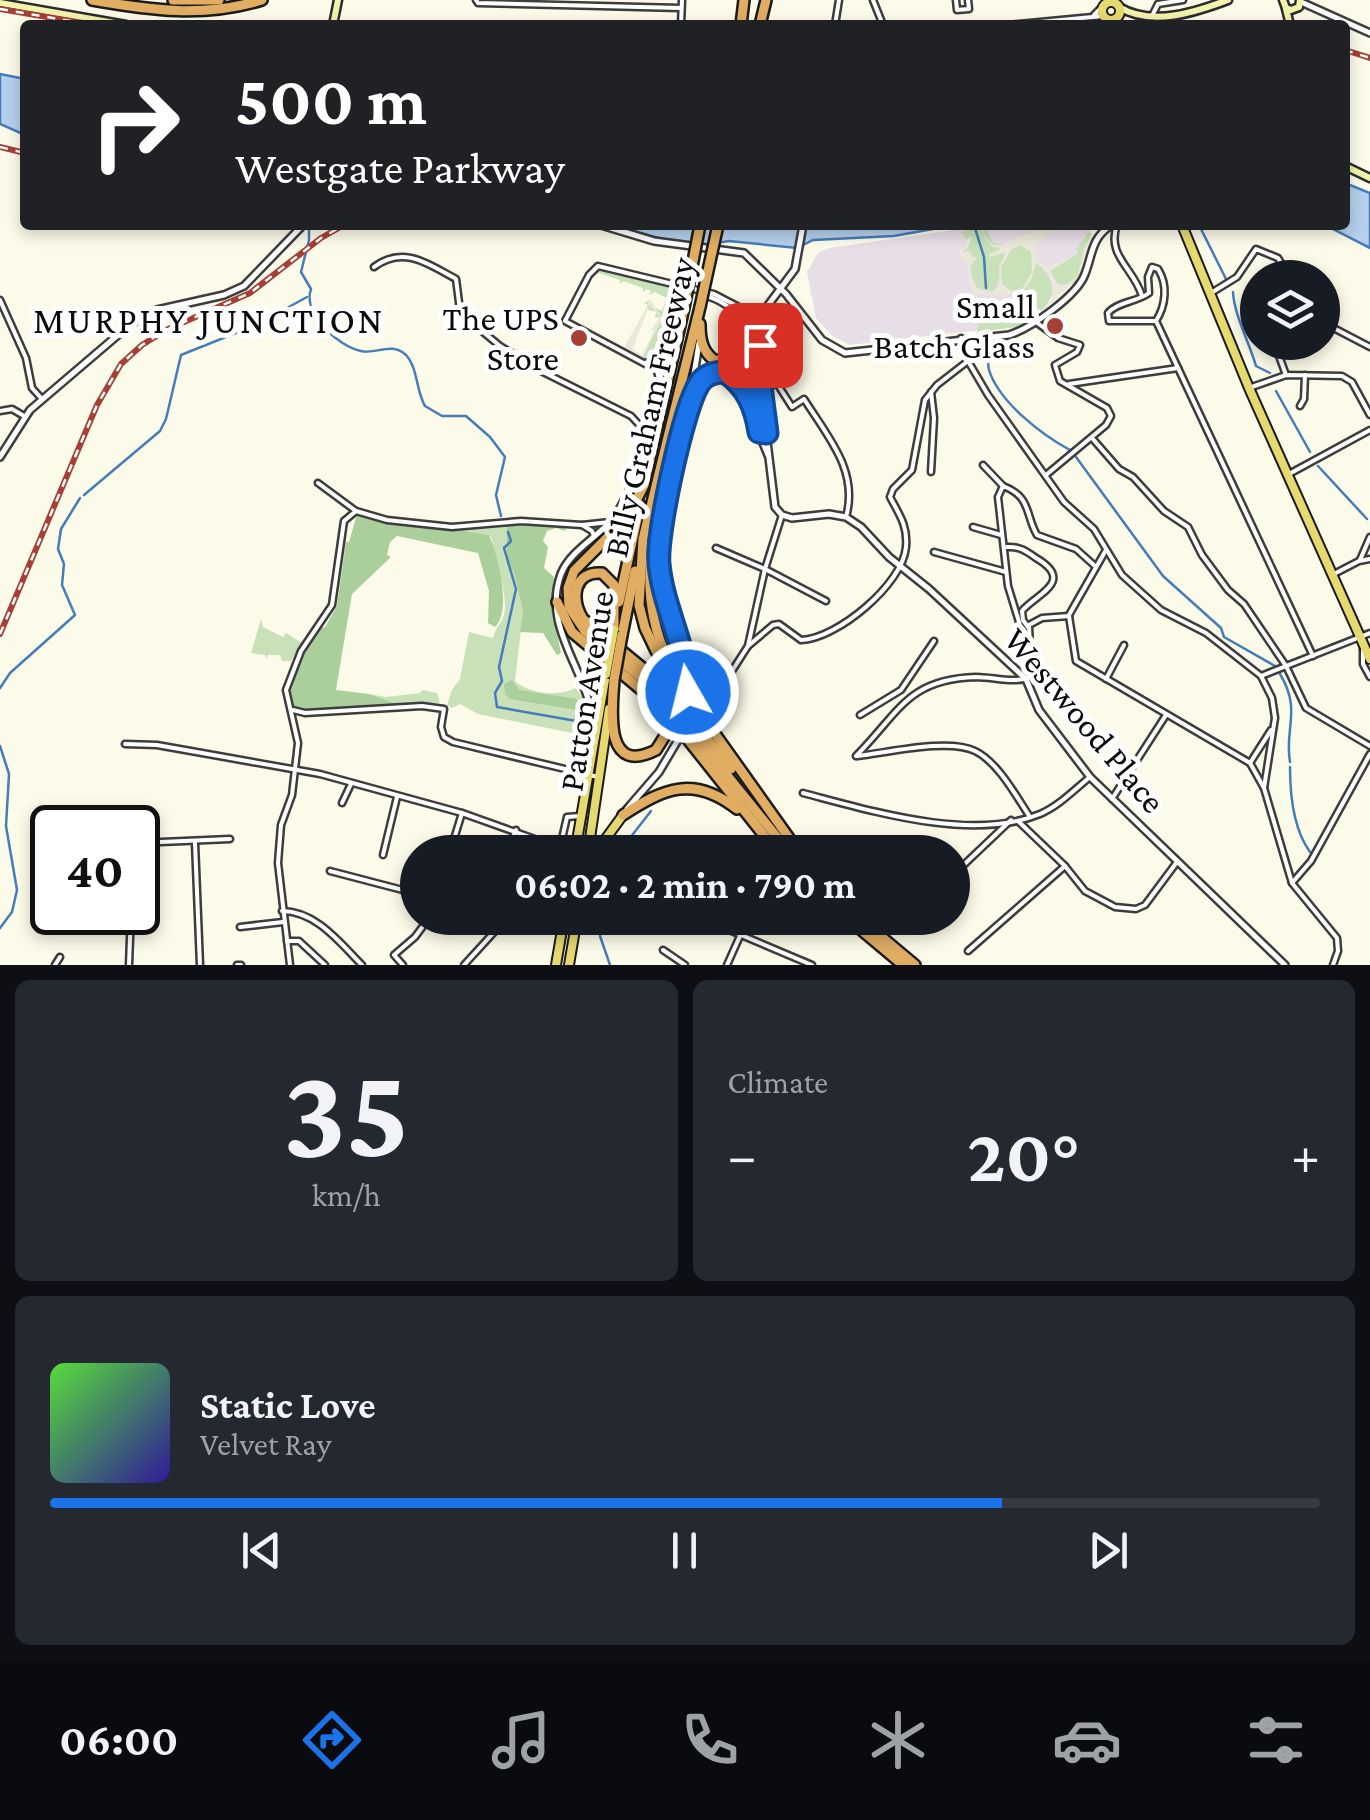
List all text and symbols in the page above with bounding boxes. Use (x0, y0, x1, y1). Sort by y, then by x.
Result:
icon: right (70, 60, 200, 190)
text: 500 m (235, 61, 427, 139)
text: Westgate Parkway (235, 143, 565, 193)
street label: Billy Graham Freeway (596, 253, 703, 561)
map controls (1240, 260, 1340, 360)
button: layers (1240, 260, 1340, 360)
place label: Small Batch Glass (874, 287, 1035, 366)
district label: MURPHY JUNCTION (33, 299, 385, 341)
place label: The UPS Store (443, 299, 559, 378)
pin (718, 303, 803, 388)
marker: Small Batch Glass (1044, 315, 1066, 337)
icon: arrive (733, 318, 788, 373)
marker: The UPS Store (568, 327, 590, 349)
street label: Patton Avenue (551, 588, 622, 794)
street label: Westwood Place (996, 620, 1173, 821)
position arrow (636, 640, 740, 744)
speed limit sign: 40 (30, 805, 160, 935)
text: 06:02 · 2 min · 790 m (514, 864, 856, 906)
text: 35 (283, 1039, 410, 1184)
text: Climate (728, 1064, 828, 1100)
text: 20° (967, 1114, 1080, 1197)
text: − (728, 1125, 757, 1186)
text: + (1291, 1125, 1320, 1186)
text: km/h (312, 1177, 381, 1213)
text: Static Love (200, 1384, 376, 1426)
text: Velvet Ray (200, 1426, 331, 1462)
icon: previous (234, 1523, 289, 1578)
icon: pause (657, 1523, 712, 1578)
icon: next (1081, 1523, 1136, 1578)
icon: directions (297, 1705, 367, 1775)
icon: music (486, 1705, 556, 1775)
icon: phone (675, 1705, 745, 1775)
icon: climate (863, 1705, 933, 1775)
icon: car (1052, 1705, 1122, 1775)
icon: filters (1241, 1705, 1311, 1775)
text: 06:00 (59, 1715, 178, 1765)

